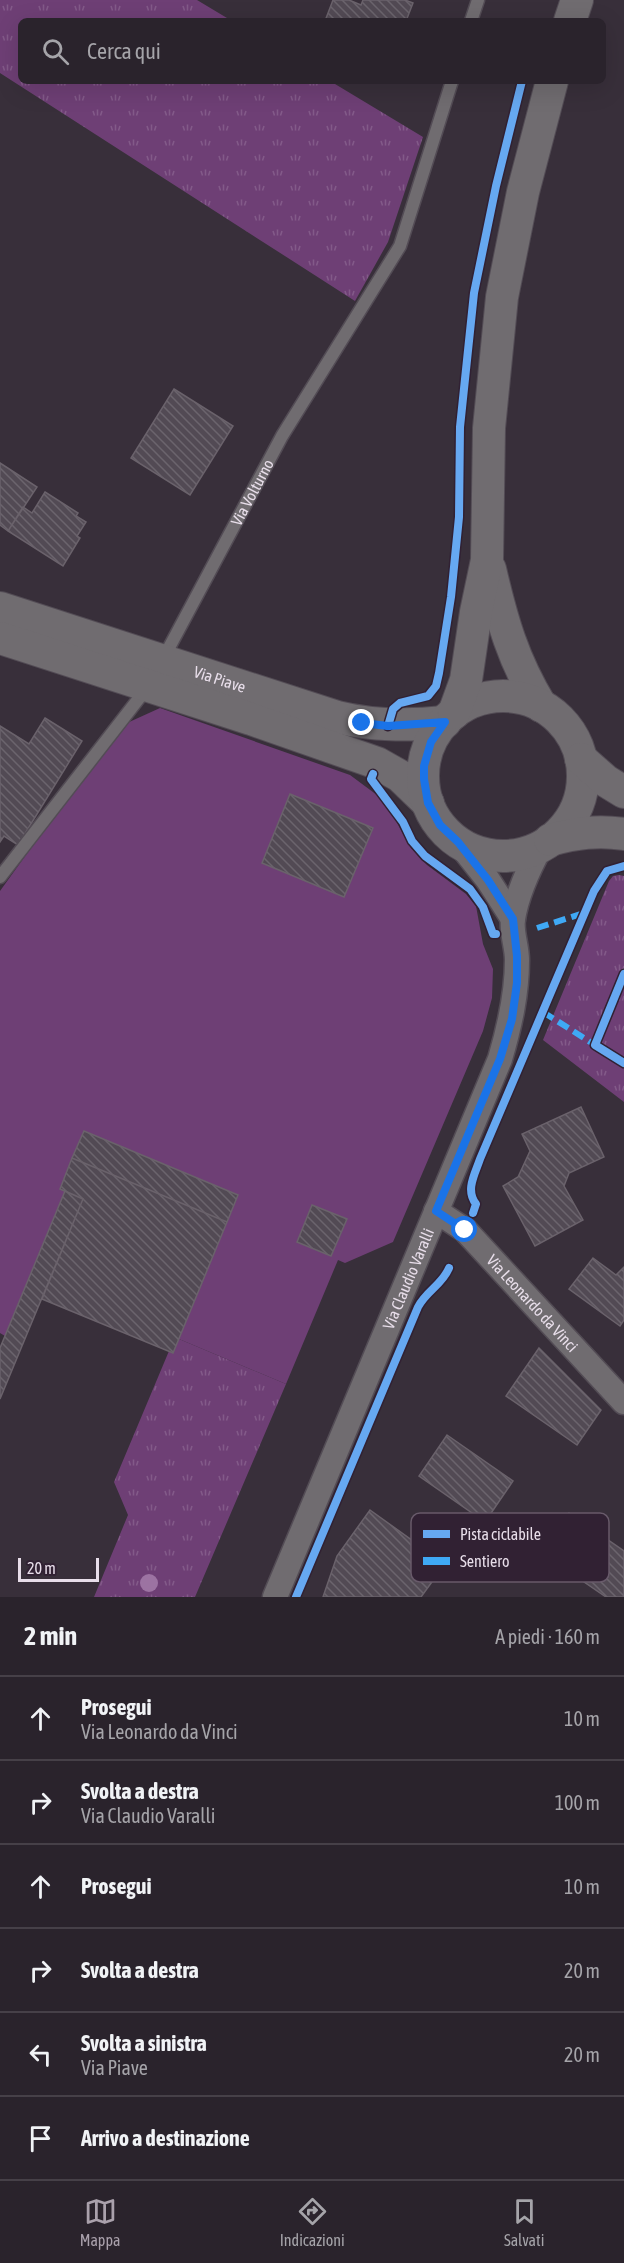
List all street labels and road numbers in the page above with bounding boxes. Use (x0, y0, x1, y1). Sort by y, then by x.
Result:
street label: Via Volturno (227, 456, 277, 529)
street label: Via Piave (192, 662, 248, 696)
street label: Via Claudio Varalli (379, 1226, 437, 1332)
street label: Via Leonardo da Vinci (483, 1251, 582, 1355)

